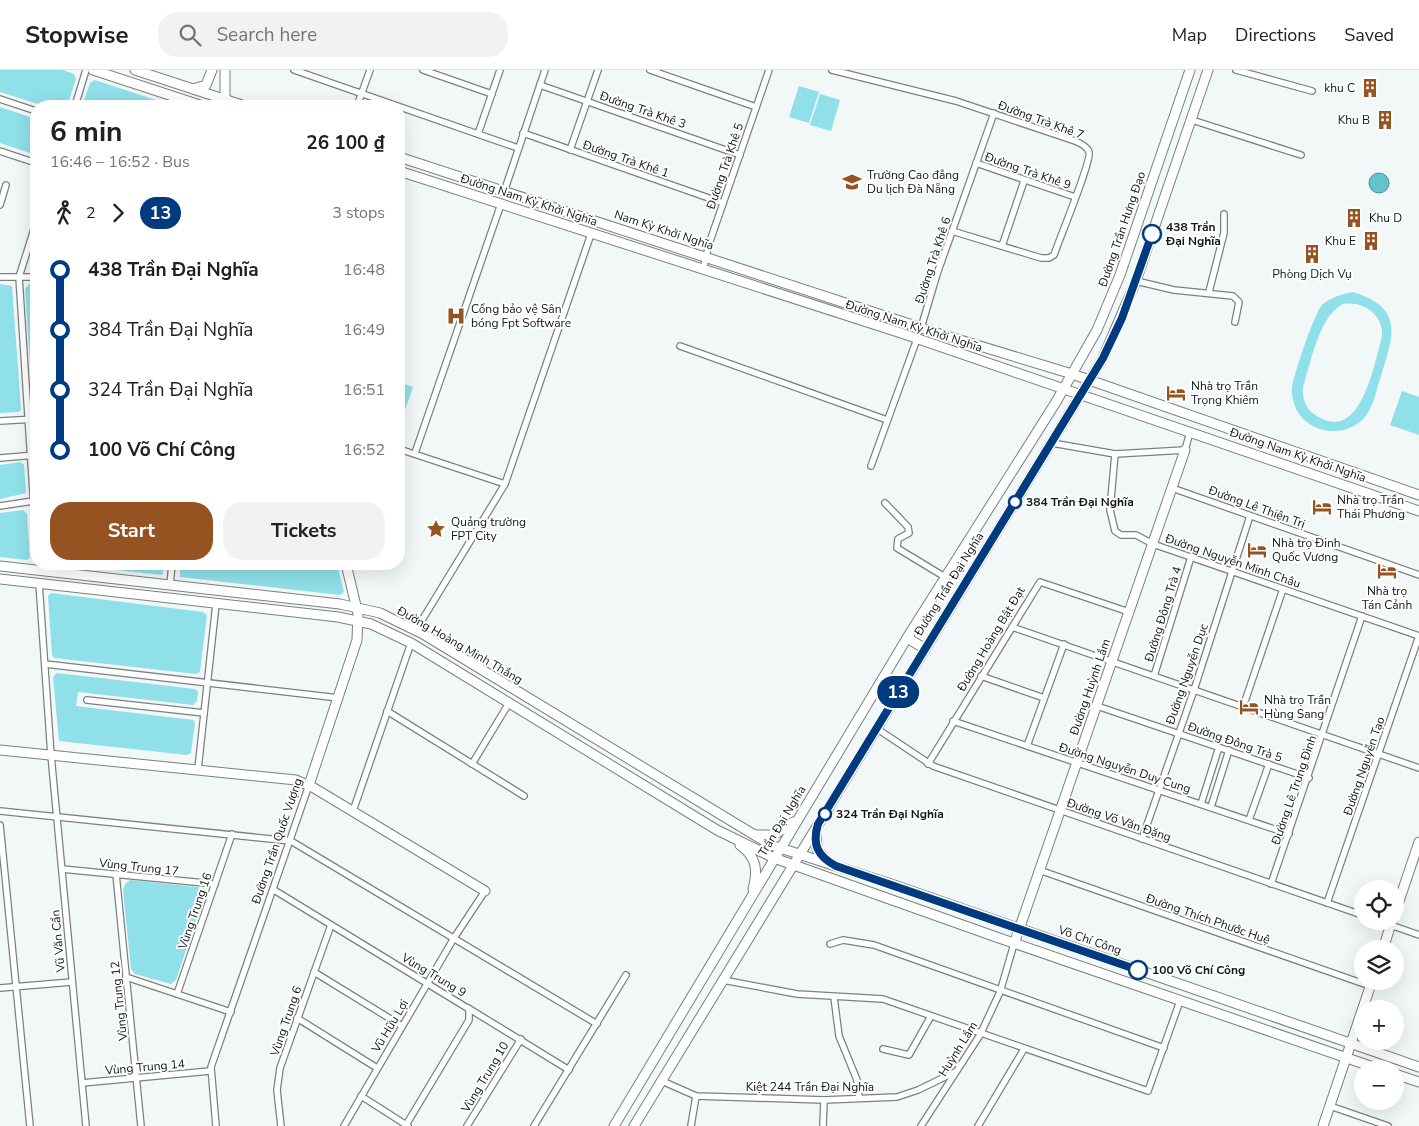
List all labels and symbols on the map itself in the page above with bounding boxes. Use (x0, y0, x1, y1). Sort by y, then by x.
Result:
building icon: khu C (1359, 77, 1381, 99)
place label: khu C (1324, 80, 1355, 96)
street label: Đường Trà Khê 3 (597, 87, 688, 132)
street label: Đường Trà Khê 7 (995, 97, 1086, 143)
building icon: Khu B (1374, 109, 1396, 131)
place label: Khu B (1338, 112, 1370, 128)
street label: Đường Trà Khê 5 (702, 121, 747, 212)
street label: Đường Trà Khê 1 (580, 136, 671, 181)
street label: Đường Trà Khê 9 (982, 148, 1073, 193)
place label: Trường Cao đẳng Du lịch Đà Nẵng (867, 167, 959, 197)
street label: Đường Trần Hưng Đạo (1094, 169, 1149, 290)
street label: Đường Nam Kỳ Khởi Nghĩa (458, 170, 599, 230)
school or university icon: Trường Cao đẳng Du lịch Đà Nẵng (841, 171, 863, 193)
street label: Nam Kỳ Khởi Nghĩa (612, 206, 716, 254)
building icon: Khu D (1343, 207, 1365, 229)
place label: Khu D (1369, 210, 1402, 226)
street label: Đường Trà Khê 6 (911, 215, 955, 306)
place label: 438 Trần Đại Nghĩa (1165, 219, 1221, 249)
marker: 438 Trần Đại Nghĩa (1142, 224, 1162, 244)
building icon: Khu E (1360, 230, 1382, 252)
place label: Khu E (1325, 233, 1356, 249)
building icon: Phòng Dịch Vụ (1301, 243, 1323, 265)
place label: Phòng Dịch Vụ (1272, 266, 1352, 282)
street label: Đường Nam Kỳ Khởi Nghĩa (843, 296, 984, 356)
place label: Cổng bảo vệ Sân bóng Fpt Software (471, 301, 571, 331)
hospital icon: Cổng bảo vệ Sân bóng Fpt Software (445, 305, 467, 327)
place label: Nhà trọ Trần Trọng Khiêm (1191, 378, 1259, 408)
hotel icon: Nhà trọ Trần Trọng Khiêm (1165, 382, 1187, 404)
street label: Đường Nam Kỳ Khởi Nghĩa (1227, 424, 1368, 486)
street label: Đường Lê Thiện Trị (1206, 482, 1308, 532)
place label: Nhà trọ Trần Thái Phương (1337, 492, 1405, 522)
place label: 384 Trần Đại Nghĩa (1026, 494, 1134, 510)
marker: 384 Trần Đại Nghĩa (1008, 495, 1022, 509)
hotel icon: Nhà trọ Trần Thái Phương (1311, 496, 1333, 518)
place label: Quảng trường FPT City (451, 514, 526, 544)
place icon: Quảng trường FPT City (425, 518, 447, 540)
street label: Đường Trần Đại Nghĩa (910, 529, 987, 640)
street label: Đường Nguyễn Minh Châu (1162, 530, 1303, 592)
place label: Nhà trọ Đinh Quốc Vương (1272, 535, 1341, 565)
hotel icon: Nhà trọ Đinh Quốc Vương (1246, 539, 1268, 561)
hotel icon: Nhà trọ Tán Cảnh (1376, 560, 1398, 582)
street label: Đường Đông Trà 4 (1141, 564, 1185, 665)
street label: Đường Hoàng Bật Đạt (953, 583, 1029, 695)
place label: Nhà trọ Tán Cảnh (1362, 583, 1412, 613)
street label: Đường Hoàng Minh Thắng (393, 602, 526, 688)
street label: Đường Nguyễn Dục (1162, 621, 1212, 727)
street label: Đường Huỳnh Lắm (1066, 637, 1114, 738)
line badge: 13 (876, 676, 920, 708)
place label: Nhà trọ Trần Hùng Sang (1264, 692, 1331, 722)
hotel icon: Nhà trọ Trần Hùng Sang (1238, 696, 1260, 718)
street label: Đường Nguyễn Tạo (1339, 714, 1389, 819)
street label: Đường Đông Trà 5 (1185, 718, 1284, 766)
street label: Đường Lê Trung Đình (1267, 733, 1320, 848)
street label: Đường Nguyễn Duy Cung (1056, 739, 1193, 797)
street label: Đường Trần Quốc Vượng (248, 776, 306, 907)
street label: Trần Đại Nghĩa (755, 783, 809, 859)
street label: Đường Võ Văn Đặng (1064, 794, 1173, 845)
place label: 324 Trần Đại Nghĩa (836, 806, 944, 822)
marker: 324 Trần Đại Nghĩa (818, 807, 832, 821)
street label: Vùng Trung 17 (97, 855, 180, 879)
street label: Vùng Trung 16 (174, 871, 216, 952)
street label: Đường Thích Phước Huệ (1143, 890, 1272, 948)
street label: Vũ Văn Cẩn (47, 909, 69, 974)
street label: Võ Chí Công (1055, 921, 1124, 958)
street label: Vùng Trung 9 (398, 949, 469, 1001)
street label: Vùng Trung 12 (107, 960, 131, 1043)
marker: 100 Võ Chí Công (1128, 960, 1148, 980)
place label: 100 Võ Chí Công (1152, 962, 1245, 978)
street label: Vùng Trung 6 (266, 984, 305, 1059)
street label: Vũ Hữu Lợi (367, 997, 412, 1056)
street label: Huỳnh Lắm (935, 1019, 981, 1079)
street label: Vùng Trung 10 (457, 1039, 512, 1116)
street label: Vùng Trung 14 (103, 1056, 186, 1079)
street label: Kiệt 244 Trần Đại Nghĩa (746, 1079, 874, 1095)

